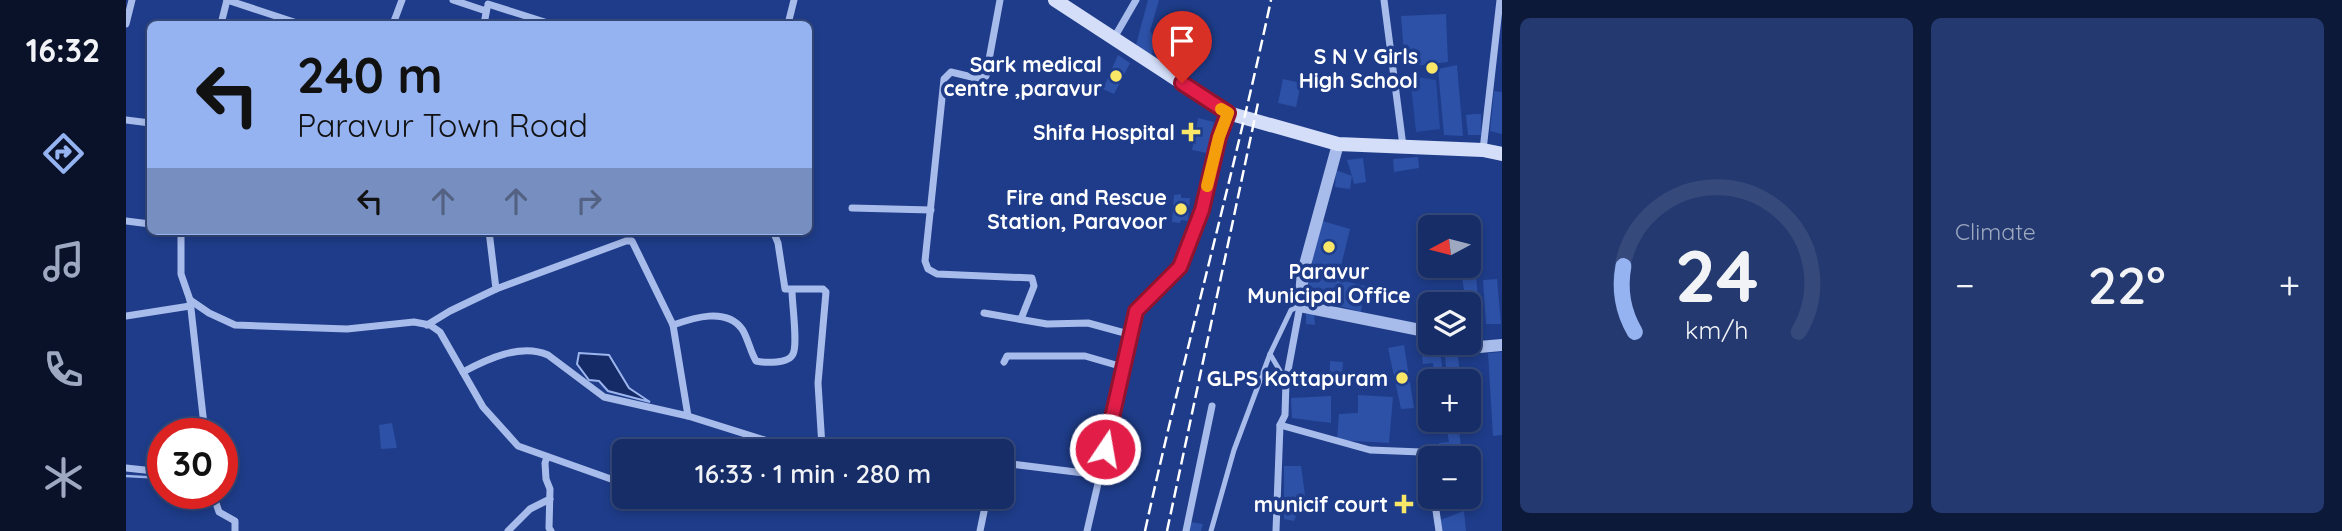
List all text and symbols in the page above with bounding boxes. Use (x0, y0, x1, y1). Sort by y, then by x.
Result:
pin (1152, 11, 1212, 83)
icon: arrive (1163, 22, 1201, 60)
text: 16:32 (26, 30, 100, 70)
place label: S N V Girls High School (1299, 43, 1418, 93)
text: 240 m (297, 44, 443, 105)
icon: left (182, 49, 273, 140)
place label: Sark medical centre ,paravur (943, 51, 1102, 101)
marker: S N V Girls High School (1424, 60, 1440, 76)
marker: Sark medical centre ,paravur (1108, 68, 1124, 84)
text: Paravur Town Road (297, 105, 588, 145)
place label: Shifa Hospital (1033, 119, 1175, 145)
marker: Shifa Hospital (1181, 122, 1201, 142)
icon: directions (39, 129, 88, 178)
icon: left (351, 182, 389, 220)
icon: ahead (424, 182, 462, 220)
icon: ahead (497, 182, 535, 220)
icon: right (570, 182, 608, 220)
place label: Fire and Rescue Station, Paravoor (987, 184, 1167, 234)
marker: Fire and Rescue Station, Paravoor (1173, 201, 1189, 217)
north arrow (1418, 215, 1480, 278)
map controls (1418, 215, 1481, 509)
text: Climate (1955, 217, 2036, 246)
text: 24 (1674, 229, 1759, 320)
icon: music (39, 237, 88, 286)
marker: Paravur Municipal Office (1321, 239, 1337, 255)
text: 22° (2088, 252, 2166, 317)
place label: Paravur Municipal Office (1247, 258, 1411, 308)
text: − (1955, 261, 1975, 309)
text: + (2279, 261, 2300, 309)
button: layers (1418, 292, 1481, 355)
text: km/h (1685, 313, 1748, 344)
icon: phone (39, 345, 88, 394)
place label: GLPS Kottapuram (1207, 365, 1388, 391)
button: + (1418, 369, 1481, 432)
marker: GLPS Kottapuram (1394, 370, 1410, 386)
position arrow (1068, 412, 1142, 486)
speed limit sign: 30 (147, 418, 238, 509)
button: − (1418, 446, 1481, 509)
icon: climate (39, 453, 88, 502)
text: 16:33 · 1 min · 280 m (695, 457, 931, 490)
place label: municif court (1254, 491, 1388, 517)
marker: municif court (1394, 494, 1414, 514)

